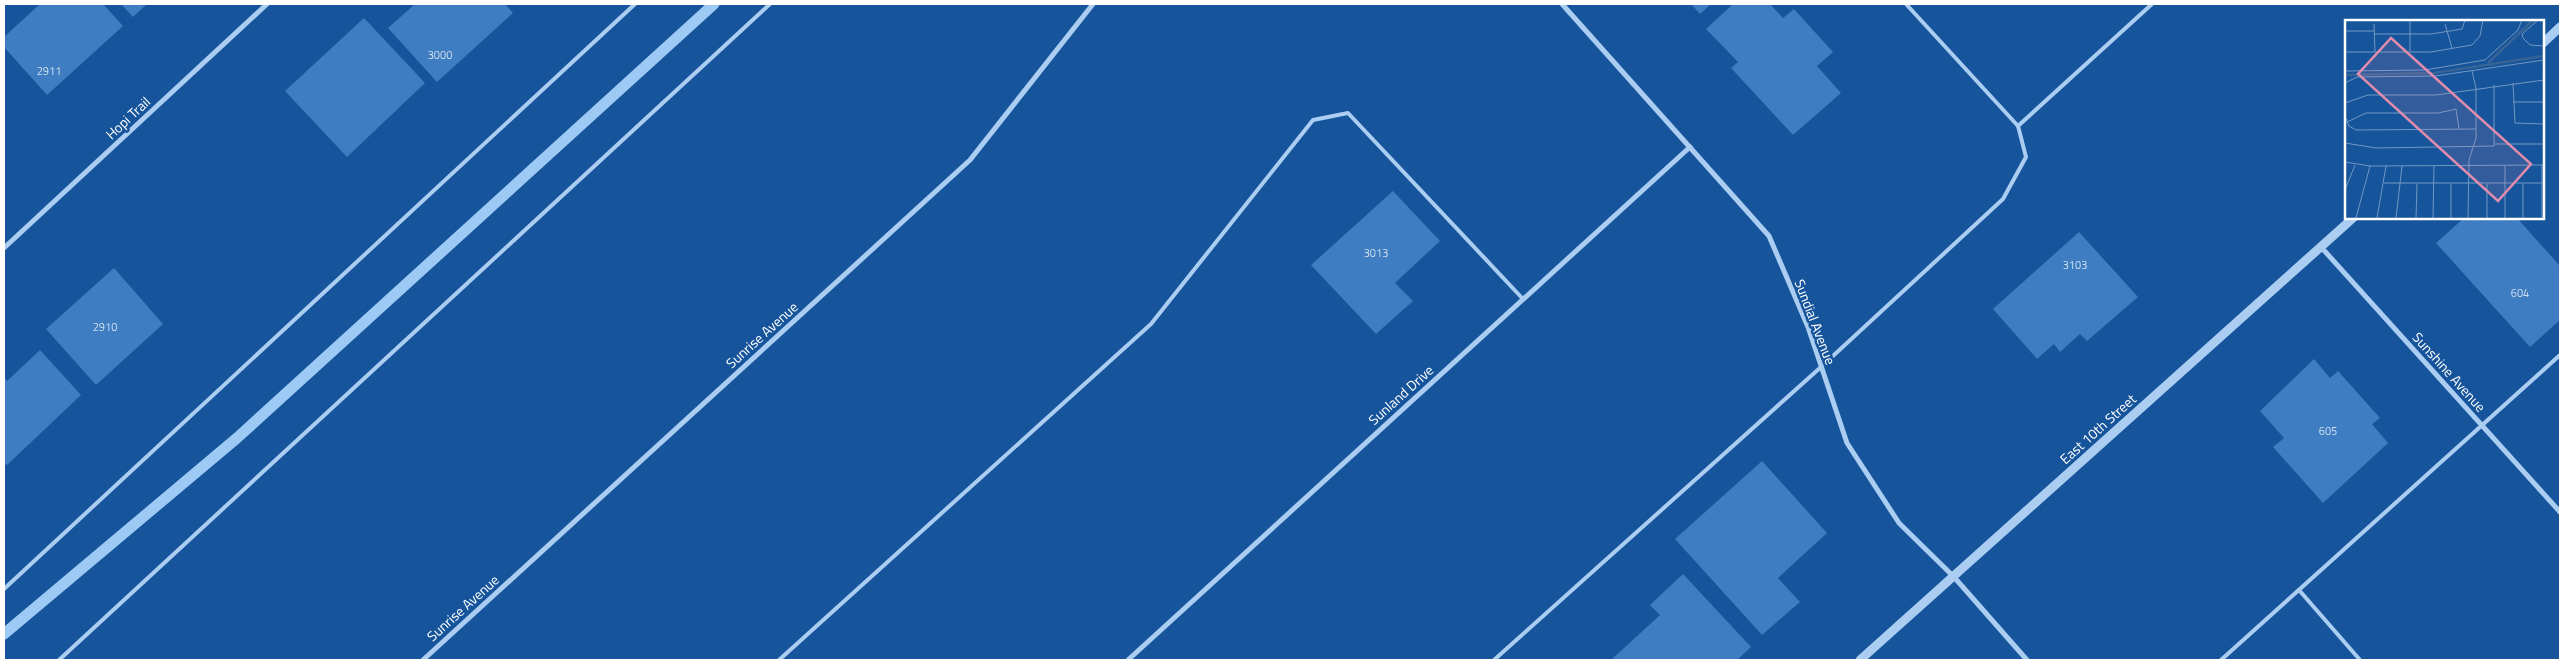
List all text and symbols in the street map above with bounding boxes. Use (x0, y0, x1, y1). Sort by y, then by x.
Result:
inset map (2345, 20, 2544, 219)
house number: 3000 (428, 47, 452, 63)
house number: 2911 (37, 63, 61, 79)
street label: Hopi Trail (101, 91, 155, 144)
house number: 3013 (1364, 245, 1388, 261)
house number: 3103 (2063, 257, 2087, 273)
street label: Sundial Avenue (1790, 276, 1841, 368)
house number: 604 (2511, 285, 2529, 301)
street label: Sunrise Avenue (721, 296, 802, 373)
house number: 2910 (93, 319, 117, 335)
street label: Sunshine Avenue (2408, 327, 2491, 416)
street label: Sunland Drive (1363, 360, 1438, 430)
street label: East 10th Street (2055, 388, 2141, 469)
house number: 605 (2319, 423, 2337, 439)
street label: Sunrise Avenue (422, 569, 503, 646)

